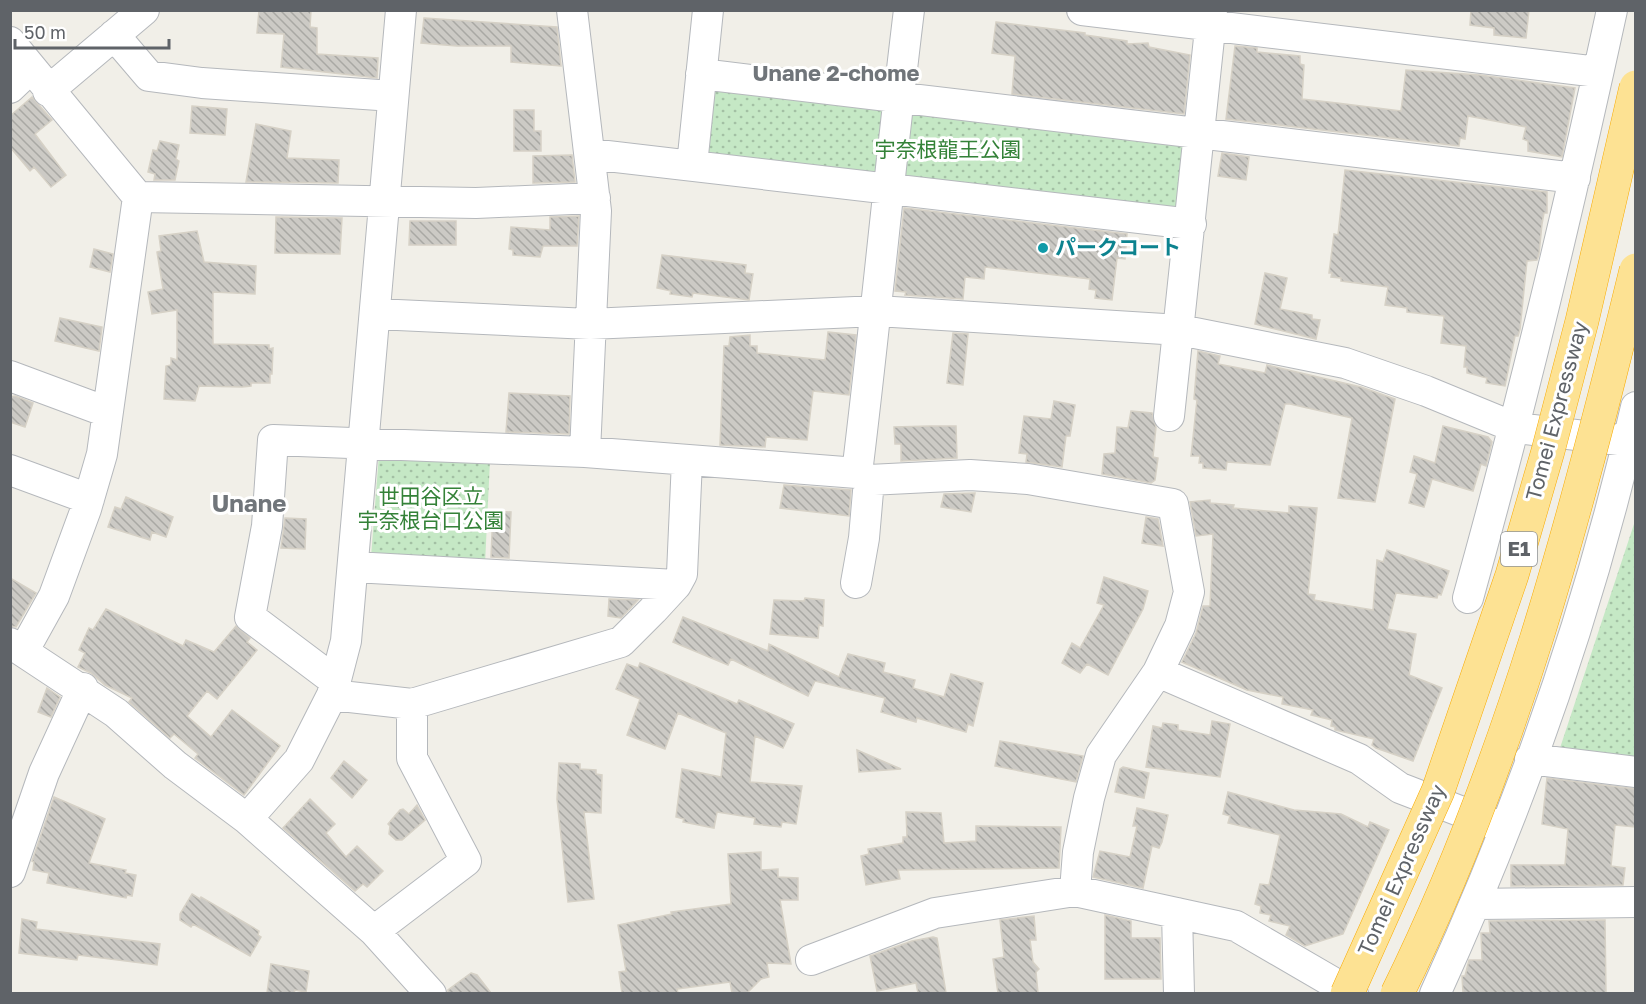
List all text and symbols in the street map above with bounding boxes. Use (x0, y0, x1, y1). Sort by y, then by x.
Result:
scale bar (15, 12, 170, 50)
text: 50 m (24, 21, 66, 43)
district label: Unane 2-chome (752, 59, 920, 86)
park label: 宇奈根龍王公園 (875, 136, 1022, 162)
place label: パークコート (1055, 234, 1181, 260)
marker: パークコート (1036, 241, 1050, 255)
street label: Tomei Expressway (1520, 318, 1593, 503)
park label: 世田谷区立 宇奈根台口公園 (358, 483, 505, 533)
district label: Unane (212, 488, 286, 517)
road number: E1 (1501, 532, 1537, 566)
street label: Tomei Expressway (1352, 780, 1451, 959)

